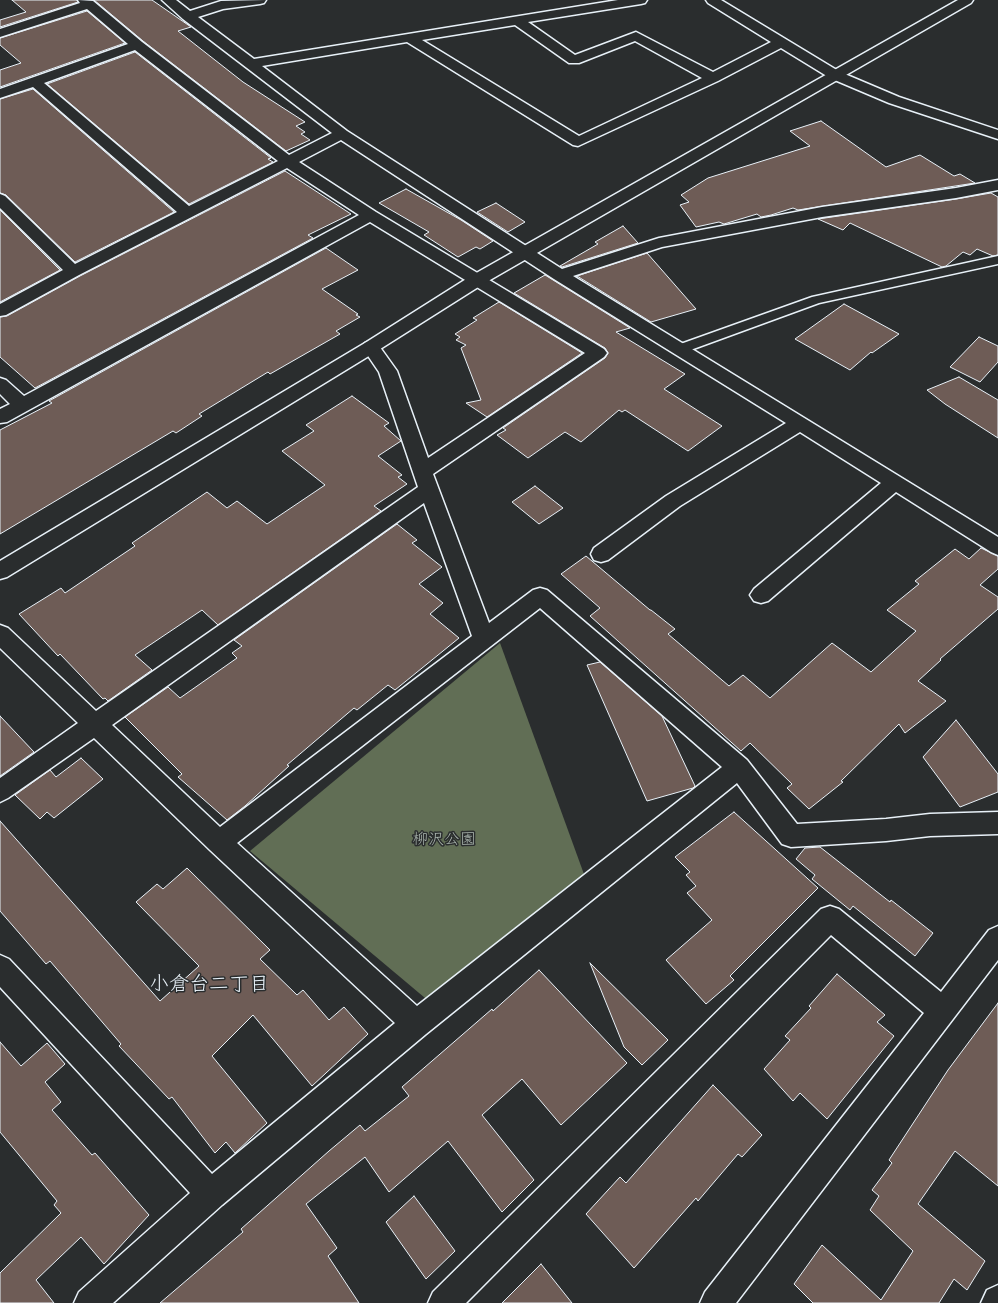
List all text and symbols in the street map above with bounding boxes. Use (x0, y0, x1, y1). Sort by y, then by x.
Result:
park label: 柳沢公園 (412, 831, 476, 851)
district label: 小倉台二丁目 (149, 975, 269, 999)

